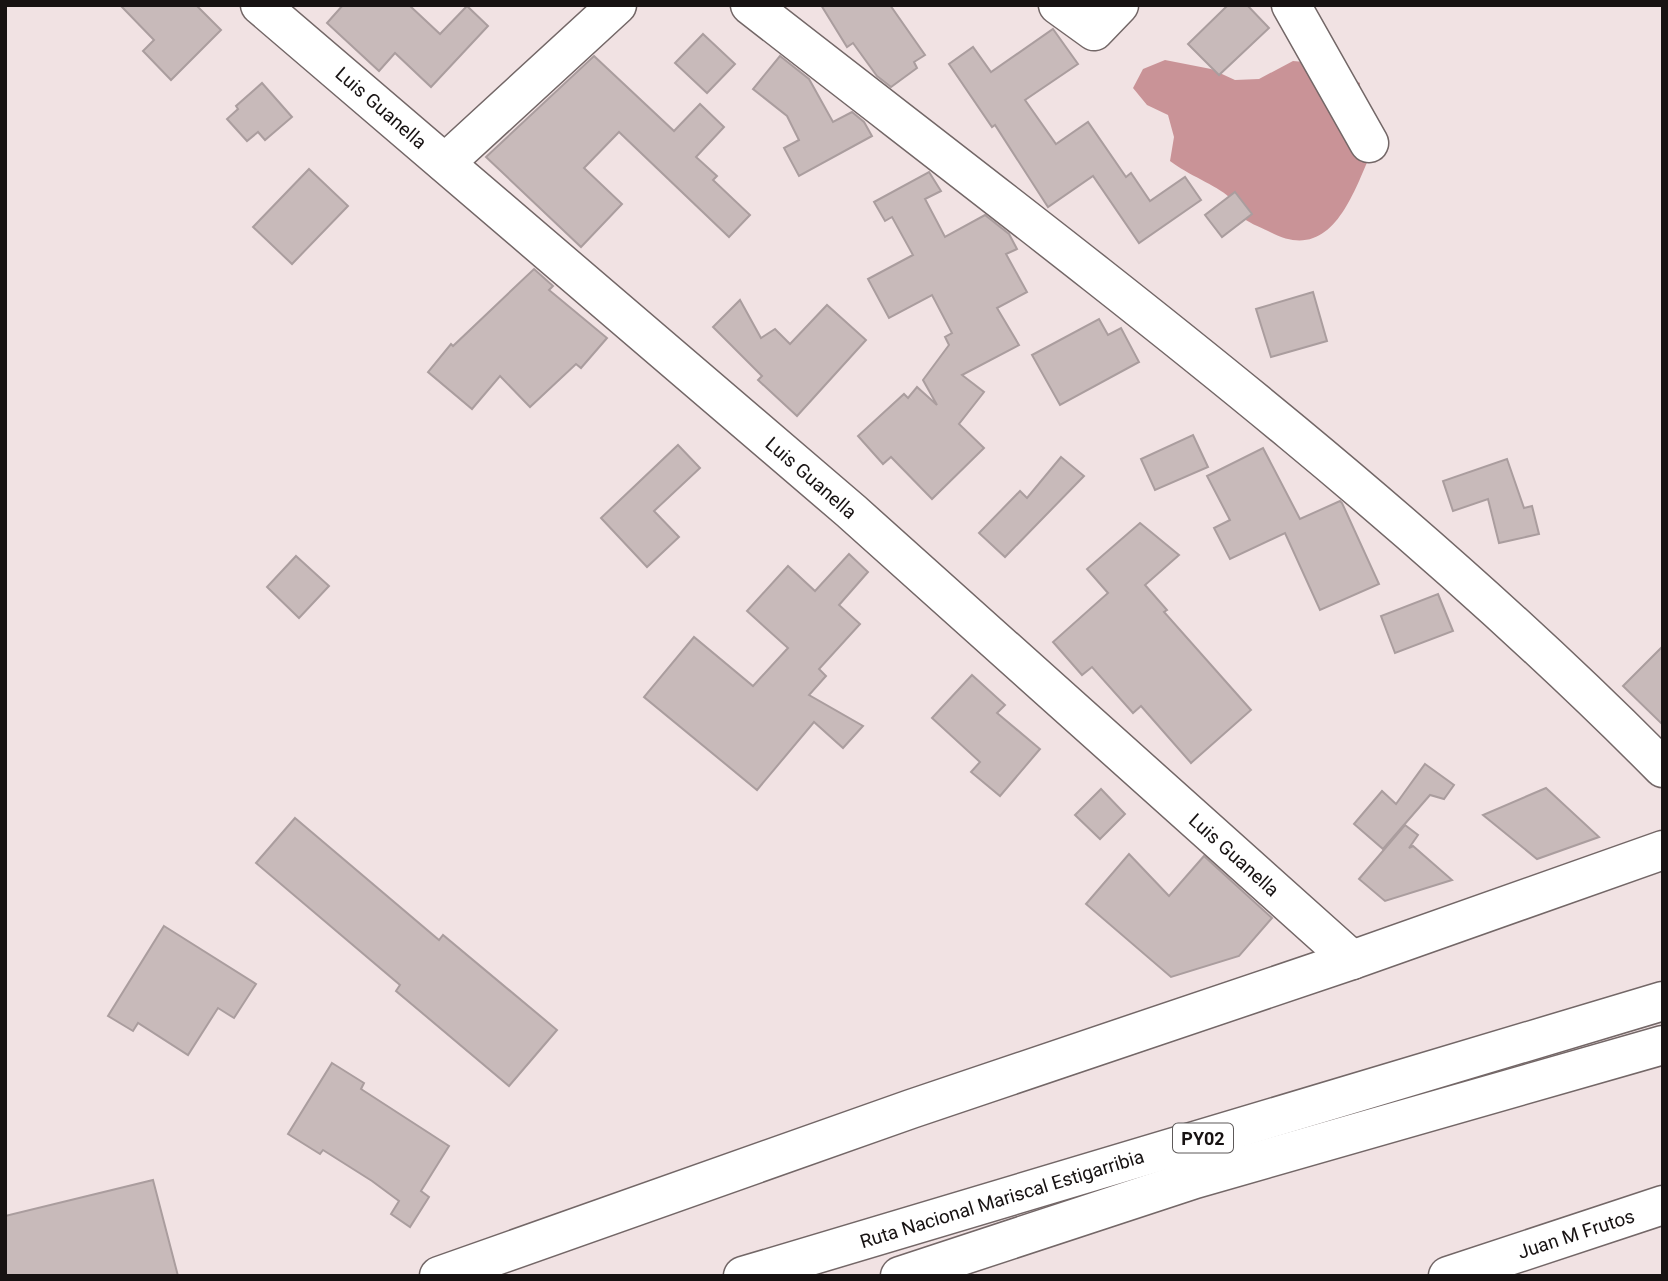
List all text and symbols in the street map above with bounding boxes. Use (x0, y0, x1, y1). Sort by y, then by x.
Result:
street label: Luis Guanella (331, 62, 431, 154)
street label: Luis Guanella (761, 432, 861, 524)
street label: Luis Guanella (1184, 809, 1284, 901)
road number: PY02 (1173, 1124, 1233, 1153)
street label: Ruta Nacional Mariscal Estigarribia (857, 1145, 1147, 1253)
street label: Juan M Frutos (1515, 1204, 1637, 1264)

